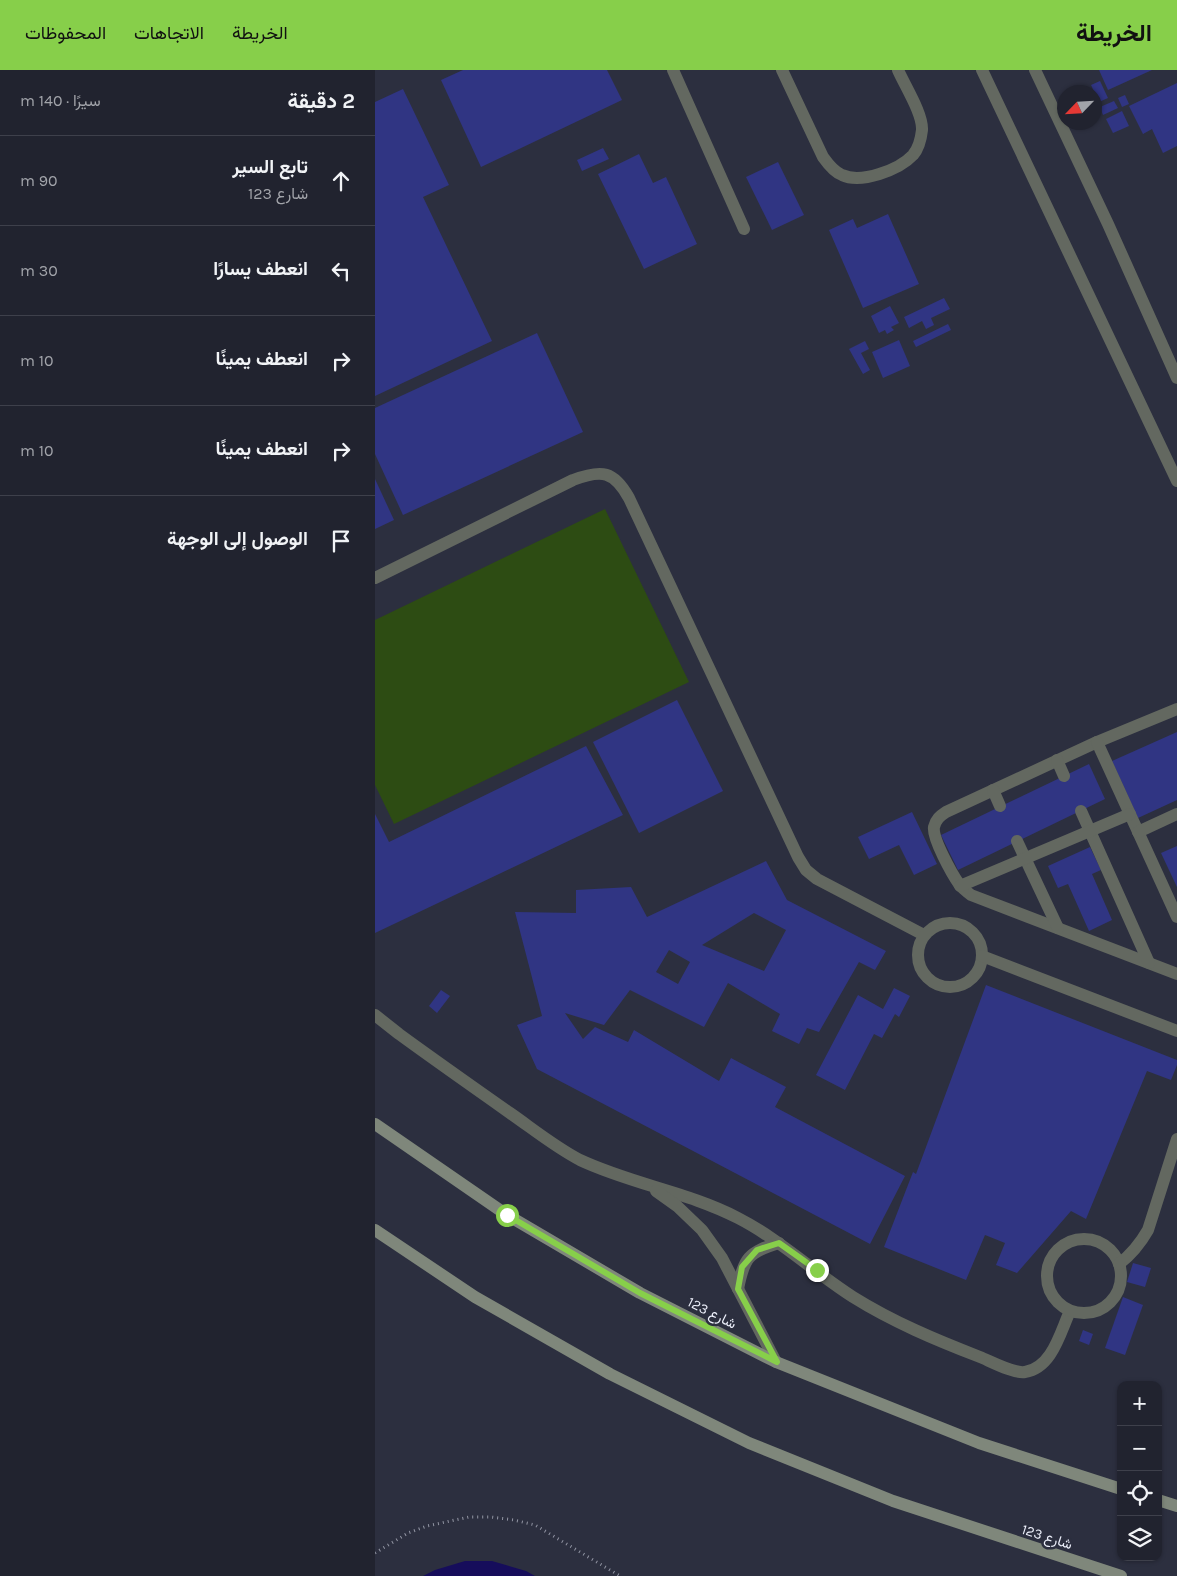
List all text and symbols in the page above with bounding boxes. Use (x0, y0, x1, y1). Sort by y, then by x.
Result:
text: الخريطة (1076, 19, 1152, 47)
text: المحفوظات (25, 22, 106, 44)
text: الاتجاهات (134, 22, 204, 44)
text: الخريطة (232, 22, 288, 44)
north arrow (1057, 85, 1102, 130)
text: 2 دقيقة (287, 89, 355, 113)
text: سيرًا · 140 m (20, 91, 101, 110)
text: تابع السير (232, 156, 308, 178)
icon: ahead (327, 167, 355, 195)
text: 90 m (20, 171, 58, 190)
text: شارع 123 (248, 184, 308, 203)
icon: left (327, 257, 355, 285)
text: انعطف يسارًا (213, 258, 308, 280)
text: 30 m (20, 261, 58, 280)
icon: right (327, 347, 355, 375)
text: انعطف يمينًا (216, 348, 308, 370)
text: 10 m (20, 351, 54, 370)
icon: right (327, 437, 355, 465)
text: انعطف يمينًا (216, 438, 308, 460)
text: 10 m (20, 441, 54, 460)
icon: arrive (327, 527, 355, 555)
text: الوصول إلى الوجهة (167, 528, 308, 550)
route start (496, 1204, 519, 1227)
route end (806, 1259, 829, 1282)
street label: شارع 123 (684, 1294, 739, 1334)
map controls (1117, 1381, 1162, 1561)
button: + (1117, 1381, 1162, 1426)
button: − (1117, 1426, 1162, 1471)
button: locate (1117, 1471, 1162, 1516)
button: layers (1117, 1516, 1162, 1561)
street label: شارع 123 (1019, 1521, 1075, 1555)

